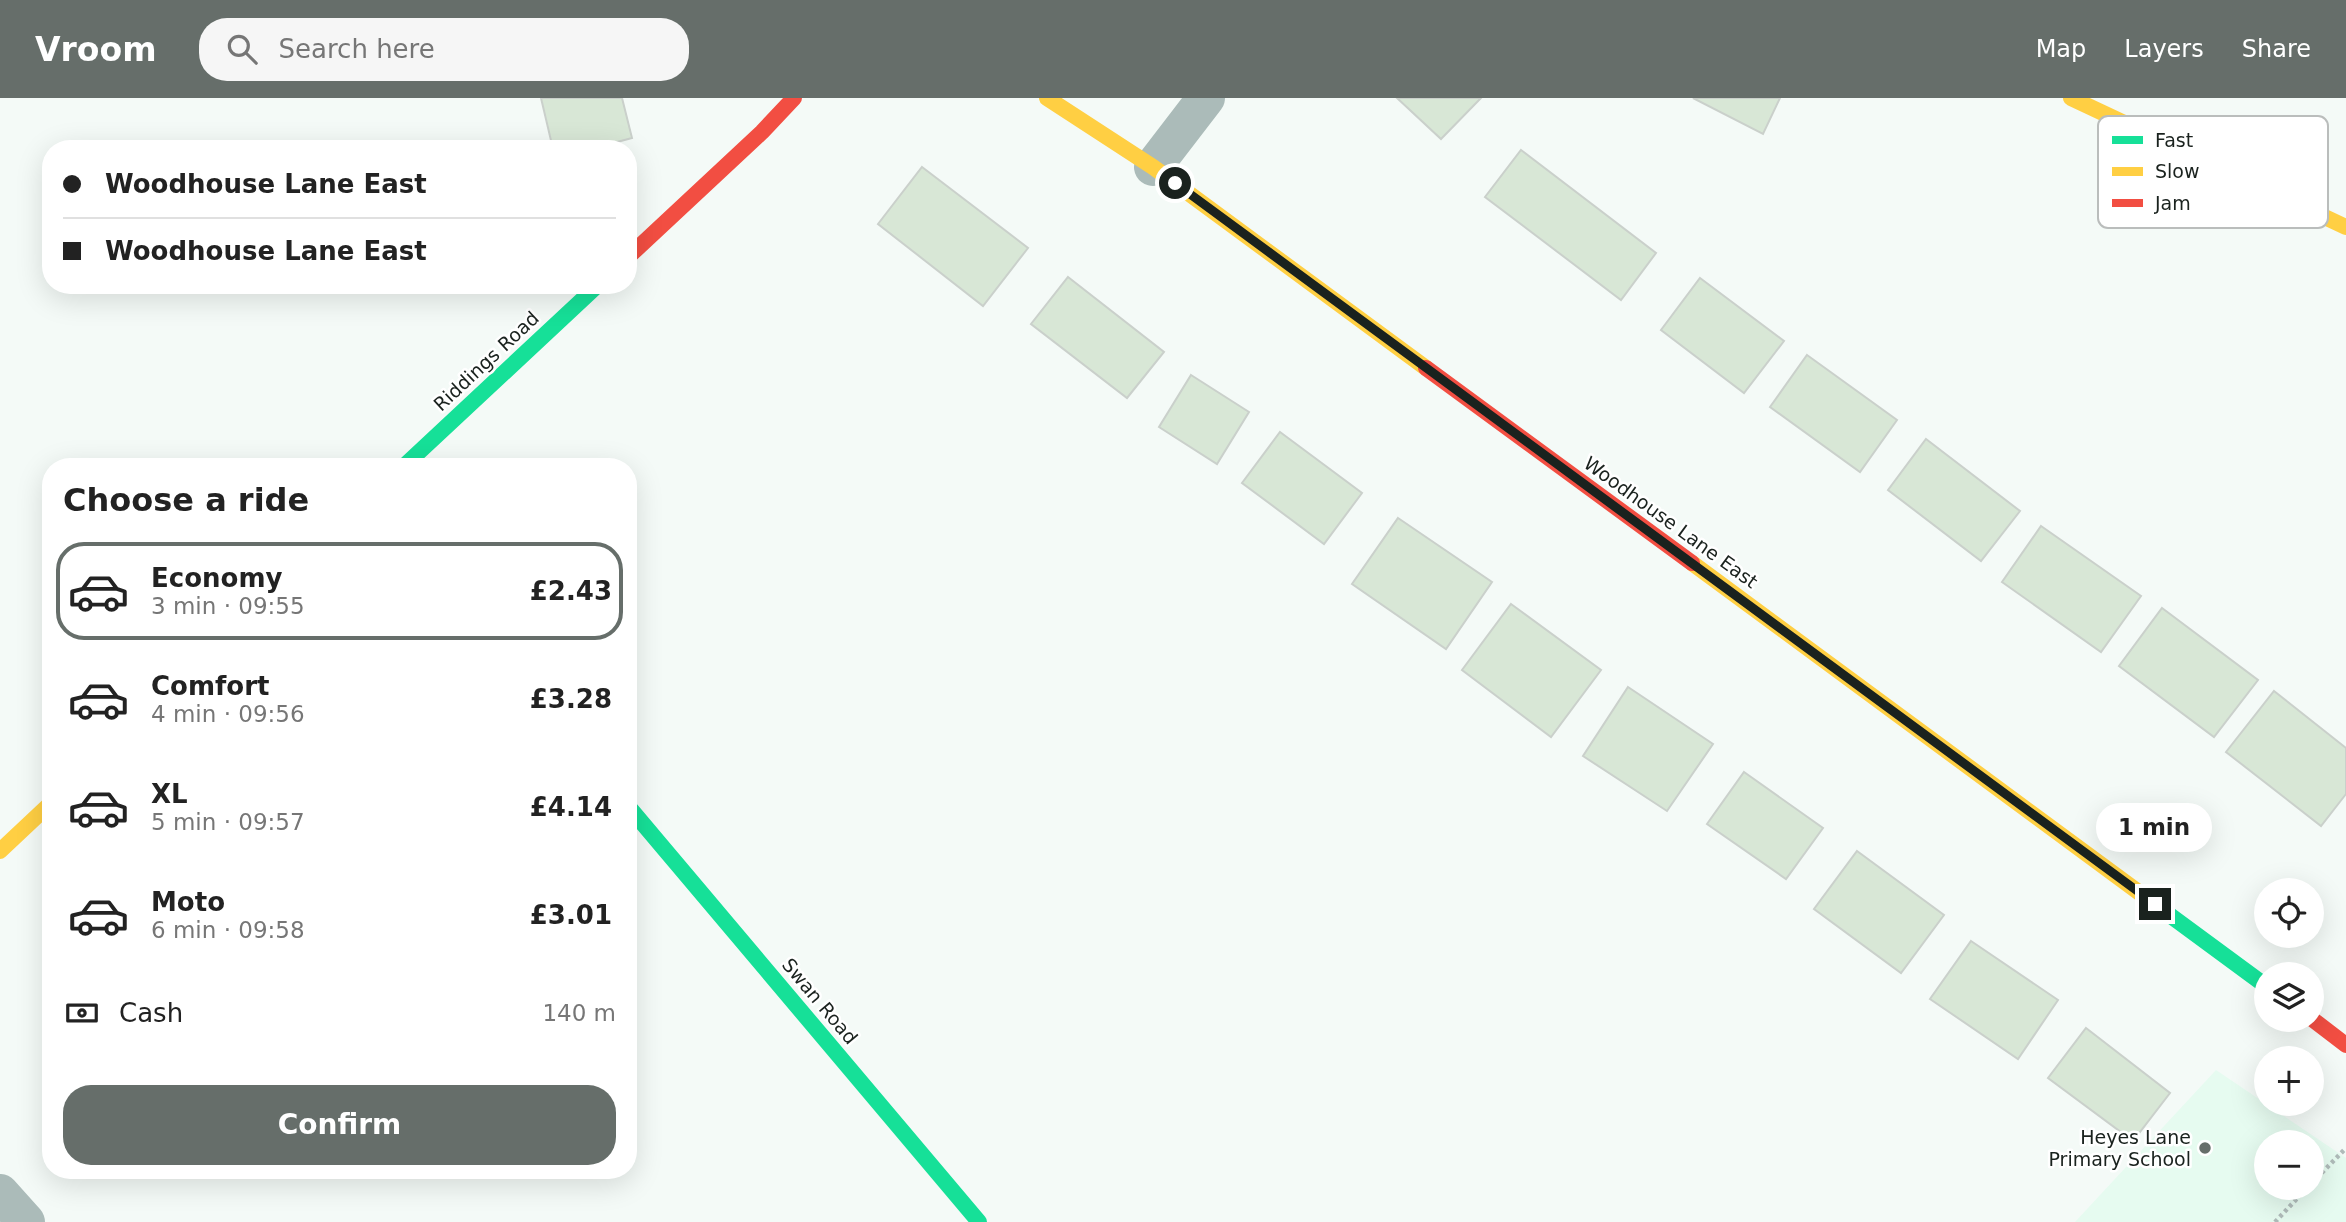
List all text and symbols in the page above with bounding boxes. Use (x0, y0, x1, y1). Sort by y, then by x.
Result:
search box (199, 18, 689, 81)
text: Vroom (35, 30, 157, 69)
icon: search (223, 30, 261, 68)
text: Search here (279, 34, 435, 64)
text: Map (2036, 35, 2086, 63)
text: Layers (2124, 35, 2204, 63)
text: Share (2242, 35, 2311, 63)
legend (2098, 116, 2328, 228)
text: Fast (2155, 129, 2193, 151)
text: Slow (2155, 160, 2200, 182)
route start (1159, 167, 1191, 199)
text: Woodhouse Lane East (105, 169, 427, 199)
text: Jam (2154, 192, 2191, 214)
text: Woodhouse Lane East (105, 236, 427, 266)
street label: Riddings Road (429, 307, 543, 415)
street label: Woodhouse Lane East (1580, 452, 1762, 592)
text: Choose a ride (63, 481, 309, 519)
icon: car (67, 560, 130, 623)
text: Economy (151, 563, 282, 593)
text: £2.43 (530, 576, 612, 606)
text: 3 min · 09:55 (151, 593, 305, 619)
icon: car (67, 668, 130, 731)
text: Comfort (151, 671, 269, 701)
text: £3.28 (530, 684, 612, 714)
text: 4 min · 09:56 (151, 701, 305, 727)
icon: car (67, 776, 130, 839)
text: XL (151, 779, 188, 809)
text: £4.14 (530, 792, 612, 822)
callout: 1 min (2097, 802, 2213, 852)
text: 5 min · 09:57 (151, 809, 305, 835)
text: 1 min (2118, 814, 2190, 840)
map controls (2254, 878, 2324, 1200)
button: locate (2254, 878, 2324, 948)
icon: car (67, 884, 130, 947)
text: Moto (151, 887, 225, 917)
route end (2139, 888, 2171, 920)
text: £3.01 (530, 900, 612, 930)
text: 6 min · 09:58 (151, 917, 305, 943)
street label: Swan Road (778, 954, 862, 1048)
button: layers (2254, 962, 2324, 1032)
icon: cash (63, 994, 101, 1032)
text: Cash (119, 998, 183, 1028)
text: 140 m (542, 1000, 616, 1026)
button: + (2254, 1046, 2324, 1116)
button: Confirm (63, 1085, 616, 1165)
place label: Heyes Lane Primary School (2048, 1126, 2191, 1170)
button: − (2254, 1130, 2324, 1200)
marker: Heyes Lane Primary School (2197, 1140, 2213, 1156)

